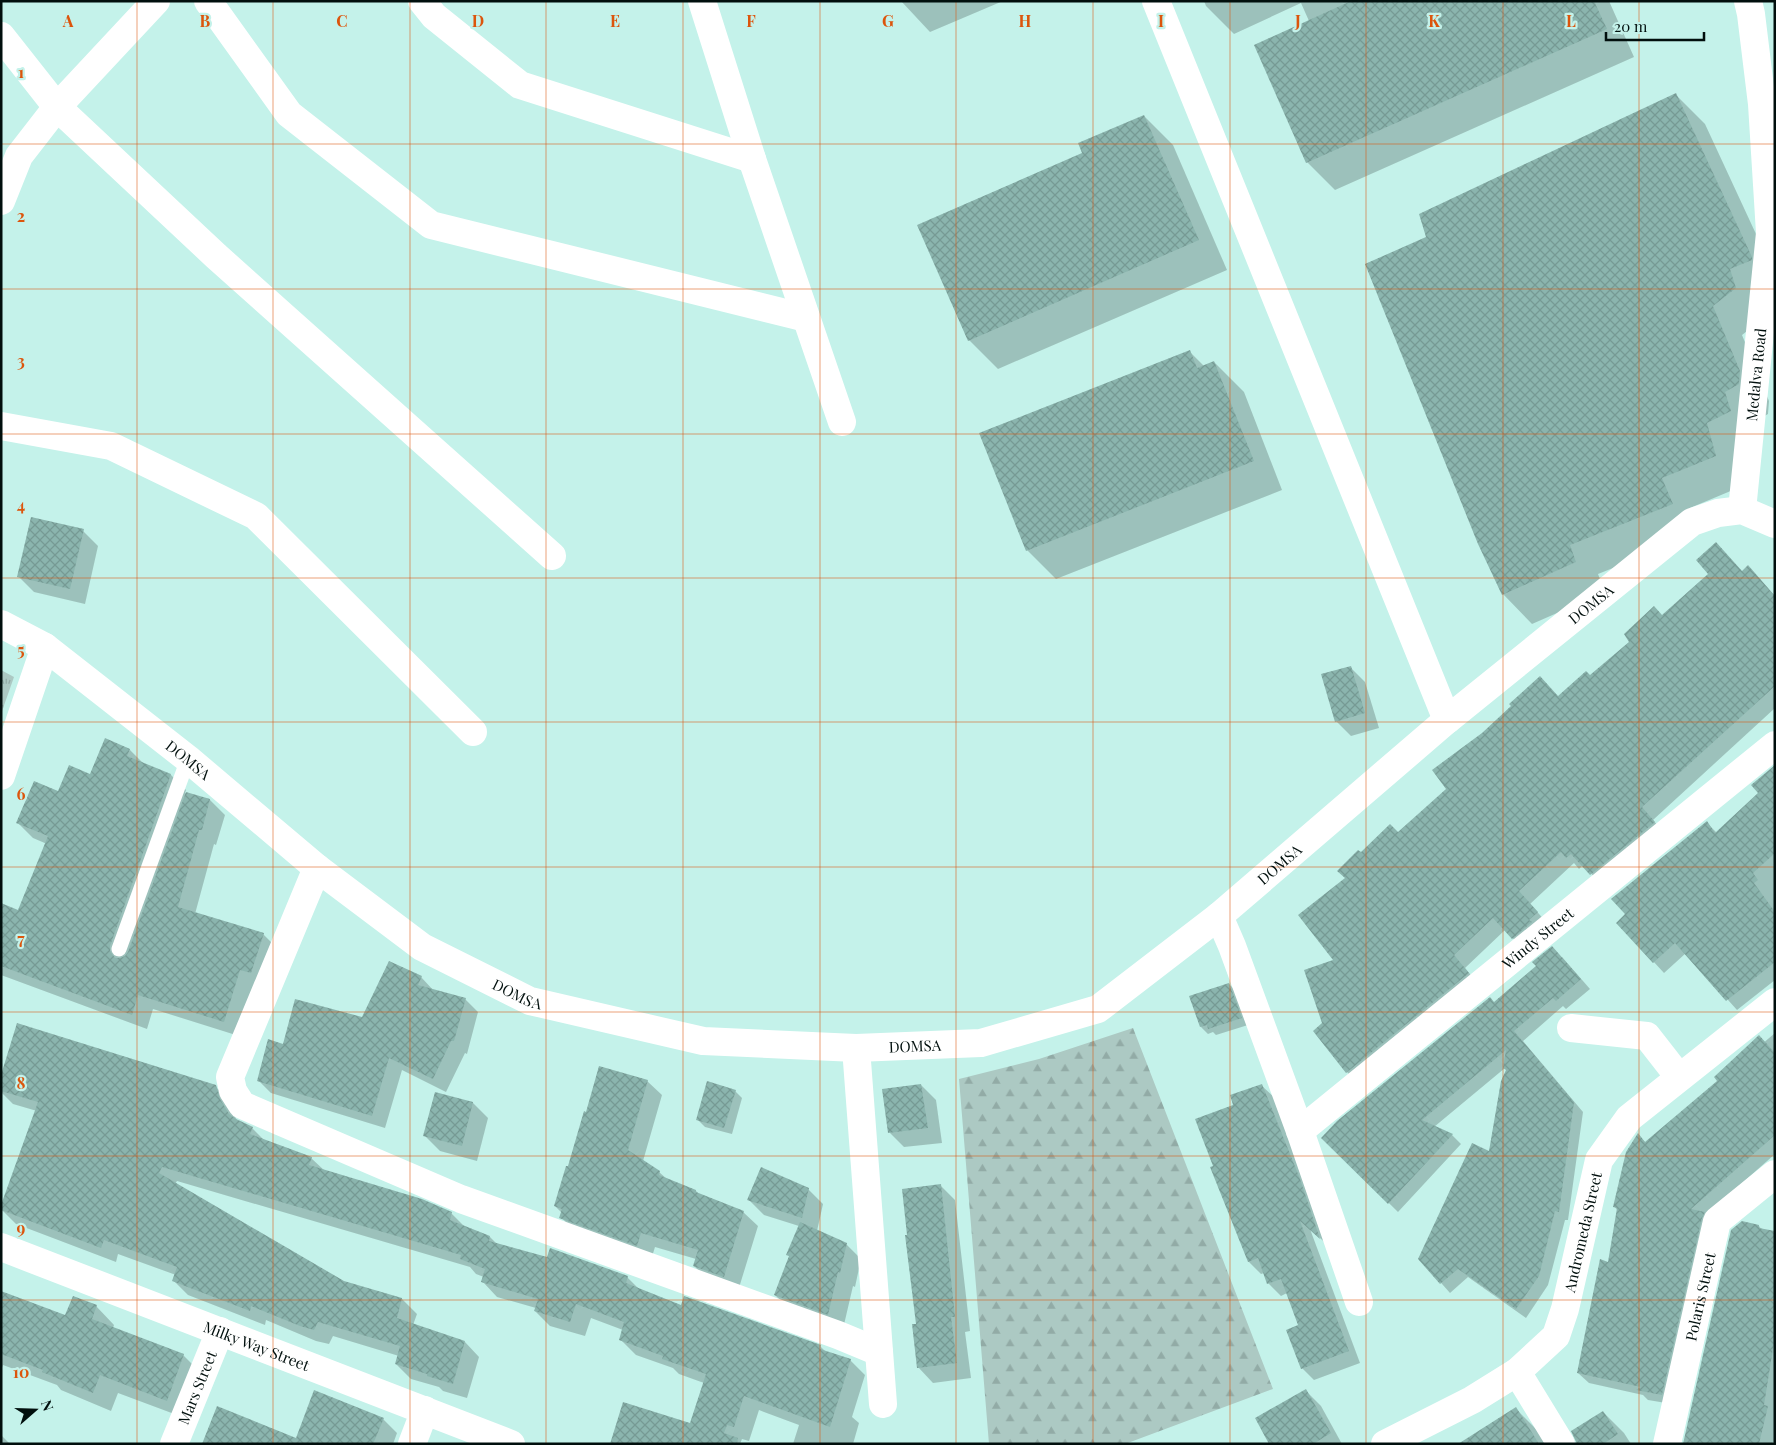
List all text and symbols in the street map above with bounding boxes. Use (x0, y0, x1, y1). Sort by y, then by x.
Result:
text: A (62, 10, 74, 31)
text: B (200, 10, 211, 31)
text: C (336, 10, 348, 31)
text: D (472, 10, 484, 31)
text: E (610, 10, 620, 31)
text: F (746, 10, 756, 31)
text: G (882, 10, 894, 31)
text: H (1019, 10, 1032, 31)
text: I (1158, 10, 1164, 31)
text: J (1294, 10, 1301, 31)
text: K (1428, 10, 1440, 31)
text: L (1566, 10, 1576, 31)
scale bar (1606, 10, 1704, 42)
text: 20 m (1614, 16, 1648, 36)
text: 1 (18, 61, 24, 82)
text: 2 (17, 205, 25, 226)
street label: Medalva Road (1741, 327, 1770, 422)
text: 3 (17, 350, 25, 371)
text: 4 (17, 494, 25, 515)
street label: DOMSA (1564, 579, 1618, 628)
text: 5 (17, 639, 25, 660)
street label: DOMSA (162, 735, 215, 784)
text: 6 (17, 783, 26, 804)
street label: DOMSA (1253, 839, 1306, 889)
street label: Windy Street (1497, 903, 1578, 974)
text: 7 (17, 928, 25, 949)
street label: DOMSA (489, 974, 544, 1014)
street label: DOMSA (888, 1035, 942, 1057)
text: 8 (17, 1072, 26, 1093)
street label: Andromeda Street (1559, 1169, 1606, 1295)
text: 9 (17, 1217, 26, 1238)
street label: Polaris Street (1680, 1250, 1720, 1343)
street label: Milky Way Street (201, 1316, 313, 1375)
street label: Mars Street (173, 1347, 221, 1427)
text: 10 (13, 1361, 29, 1382)
north arrow (10, 1385, 60, 1435)
text: N (37, 1397, 58, 1413)

